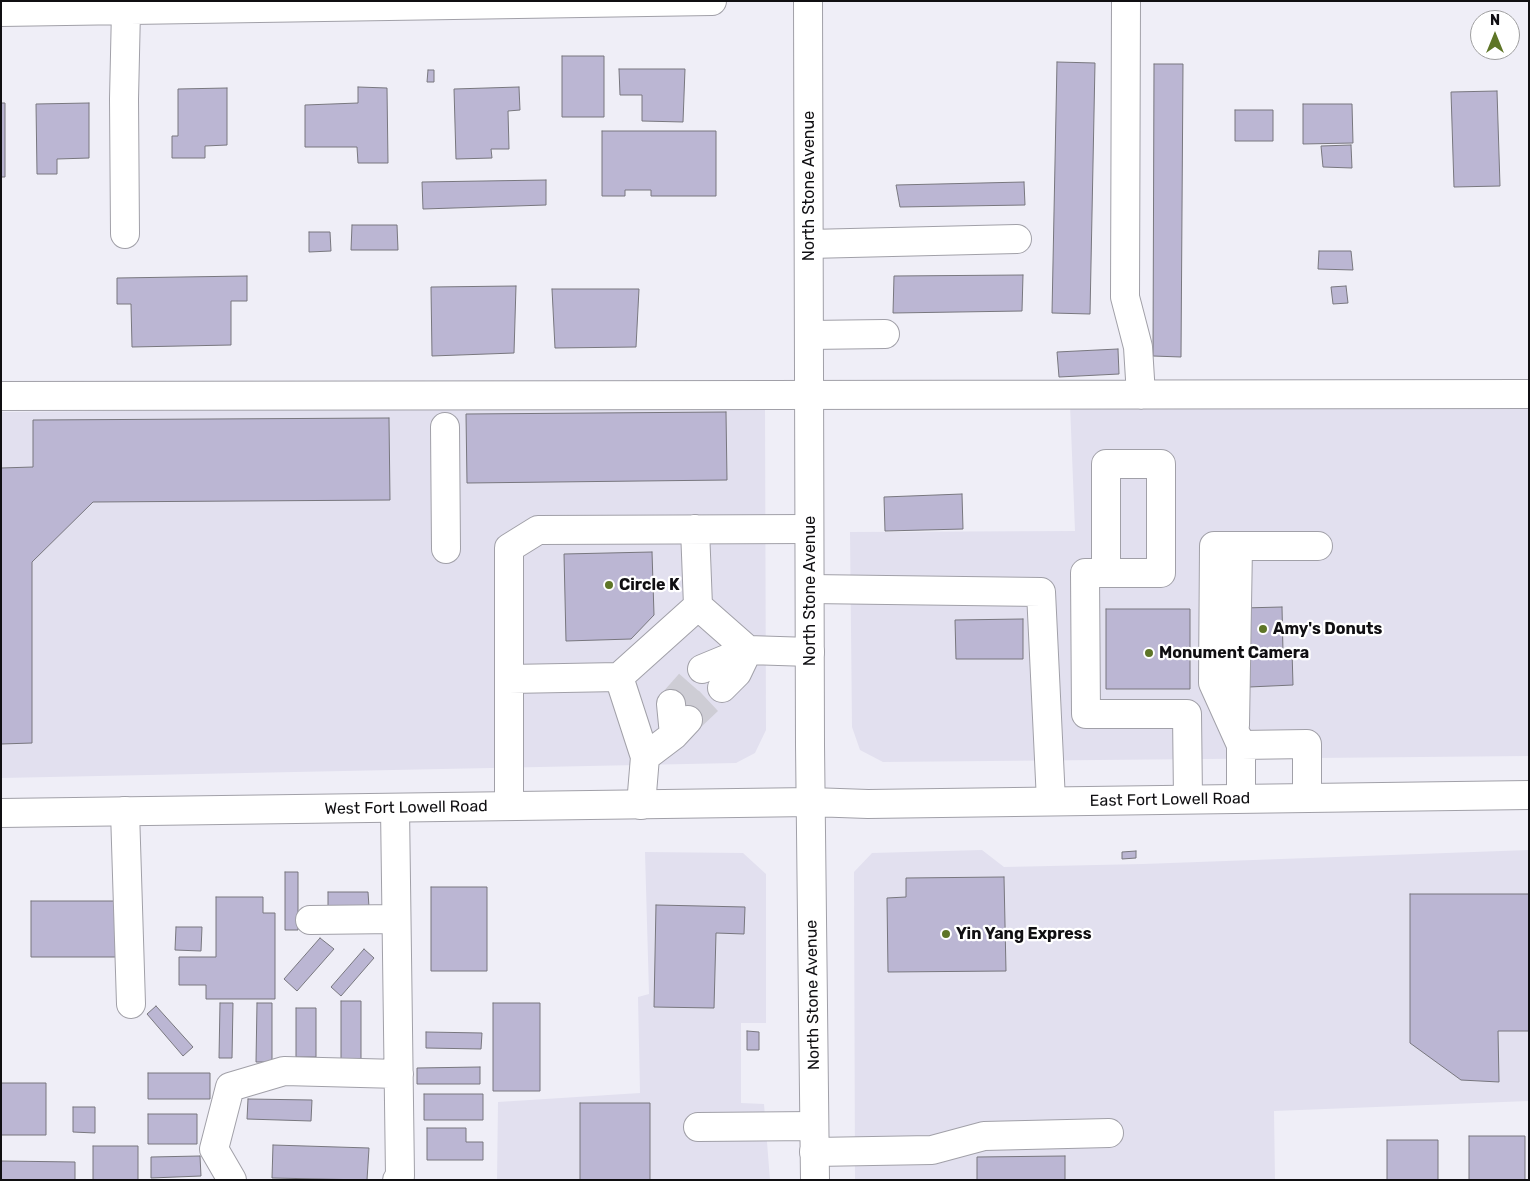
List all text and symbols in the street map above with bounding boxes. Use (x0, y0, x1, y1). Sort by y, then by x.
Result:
north arrow (1470, 10, 1520, 60)
text: N (1490, 12, 1500, 29)
street label: North Stone Avenue (799, 111, 819, 261)
street label: North Stone Avenue (800, 516, 820, 666)
place label: Circle K (619, 575, 680, 595)
marker: Circle K (603, 579, 615, 591)
place label: Amy's Donuts (1273, 619, 1382, 639)
marker: Amy's Donuts (1257, 623, 1269, 635)
place label: Monument Camera (1159, 643, 1309, 663)
marker: Monument Camera (1143, 647, 1155, 659)
street label: East Fort Lowell Road (1090, 789, 1250, 811)
street label: West Fort Lowell Road (324, 797, 488, 819)
street label: North Stone Avenue (802, 920, 824, 1070)
place label: Yin Yang Express (956, 924, 1092, 944)
marker: Yin Yang Express (940, 928, 952, 940)

